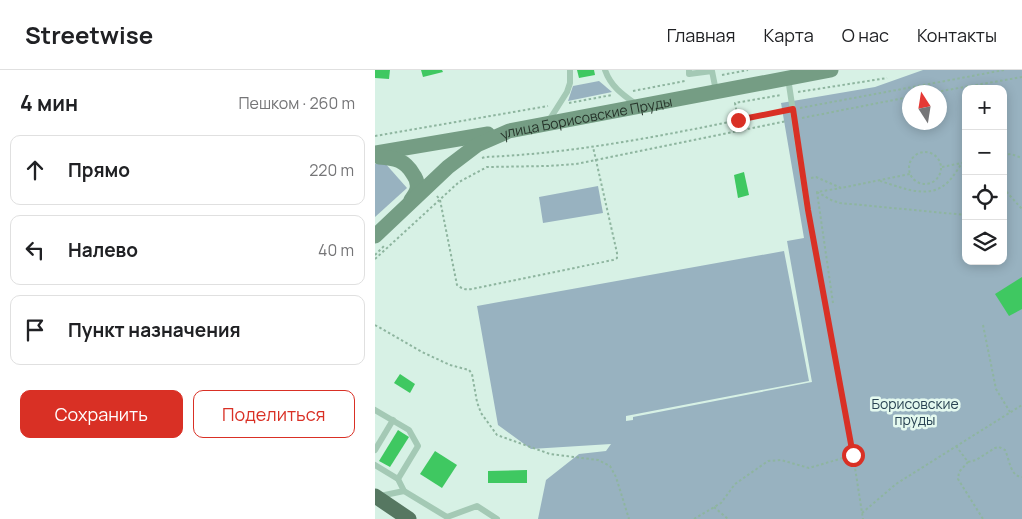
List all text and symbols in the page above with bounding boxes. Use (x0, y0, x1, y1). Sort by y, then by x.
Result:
text: Streetwise (25, 18, 153, 51)
text: Главная (667, 23, 736, 47)
text: Карта (764, 23, 814, 47)
text: О нас (842, 23, 889, 47)
text: Контакты (917, 23, 997, 47)
north arrow (902, 85, 947, 130)
map controls (962, 85, 1007, 265)
button: + (962, 85, 1007, 130)
text: 4 мин (20, 89, 78, 117)
street label: улица Борисовские Пруды (497, 91, 674, 143)
text: Пешком · 260 m (239, 92, 355, 114)
route end (727, 109, 750, 132)
button: − (962, 130, 1007, 175)
icon: ahead (21, 156, 49, 184)
text: Прямо (68, 157, 130, 183)
text: 220 m (309, 159, 354, 181)
button: locate (962, 175, 1007, 220)
button: layers (962, 220, 1007, 265)
icon: left (21, 236, 49, 264)
text: Налево (68, 237, 138, 263)
text: 40 m (318, 239, 354, 261)
icon: arrive (21, 316, 49, 344)
text: Пункт назначения (68, 317, 241, 343)
button: Сохранить (20, 390, 183, 438)
button: Поделиться (193, 390, 355, 438)
park label: Борисовские пруды (871, 394, 959, 429)
route start (842, 444, 865, 467)

